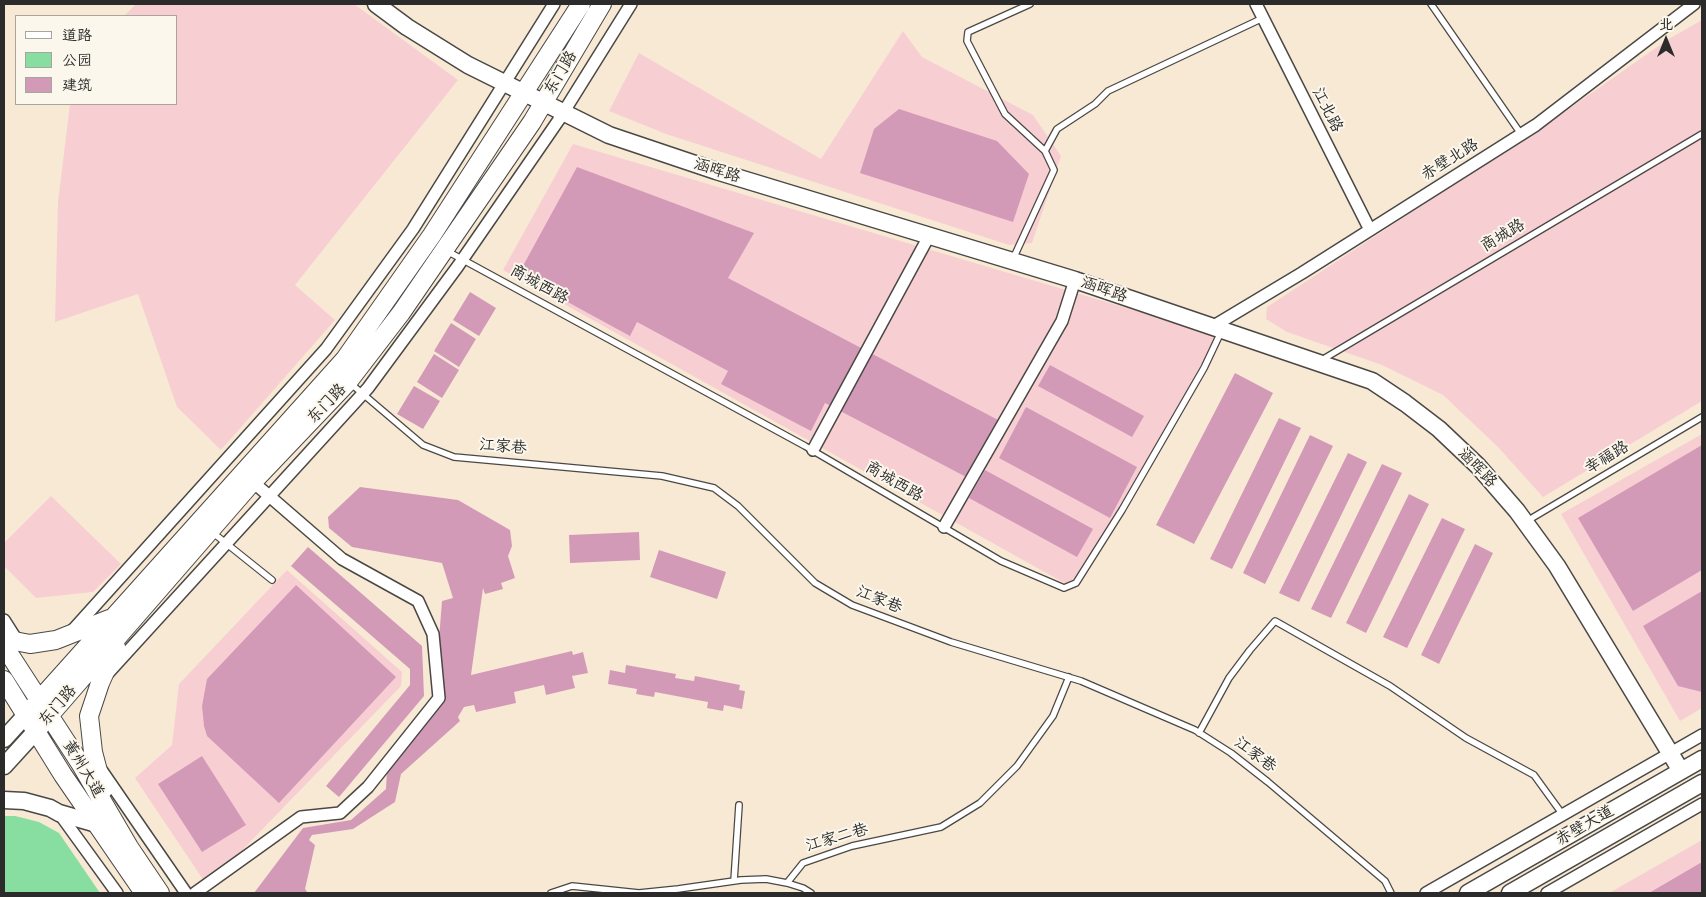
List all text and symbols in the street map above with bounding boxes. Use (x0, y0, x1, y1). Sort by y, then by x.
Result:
legend (15, 15, 178, 105)
north arrow (1641, 15, 1691, 65)
text: 北 (1659, 16, 1673, 33)
text: 道路 (62, 26, 92, 44)
street label: 东门路 (540, 47, 582, 99)
text: 公园 (62, 51, 92, 69)
text: 建筑 (62, 76, 92, 94)
street label: 江北路 (1308, 84, 1346, 136)
street label: 赤壁北路 (1418, 135, 1482, 185)
street label: 涵晖路 (691, 155, 743, 187)
street label: 商城路 (1477, 215, 1529, 257)
street label: 商城西路 (506, 261, 572, 309)
street label: 涵晖路 (1078, 273, 1130, 307)
street label: 东门路 (303, 380, 351, 428)
street label: 江家巷 (478, 435, 528, 459)
street label: 幸福路 (1581, 437, 1633, 479)
street label: 涵晖路 (1453, 444, 1501, 492)
street label: 商城西路 (861, 458, 927, 506)
street label: 江家巷 (853, 582, 905, 618)
street label: 东门路 (35, 682, 81, 730)
street label: 江家巷 (1230, 733, 1280, 777)
street label: 黄州大道 (58, 737, 108, 801)
street label: 赤壁大道 (1552, 802, 1618, 850)
street label: 江家二巷 (804, 820, 870, 856)

